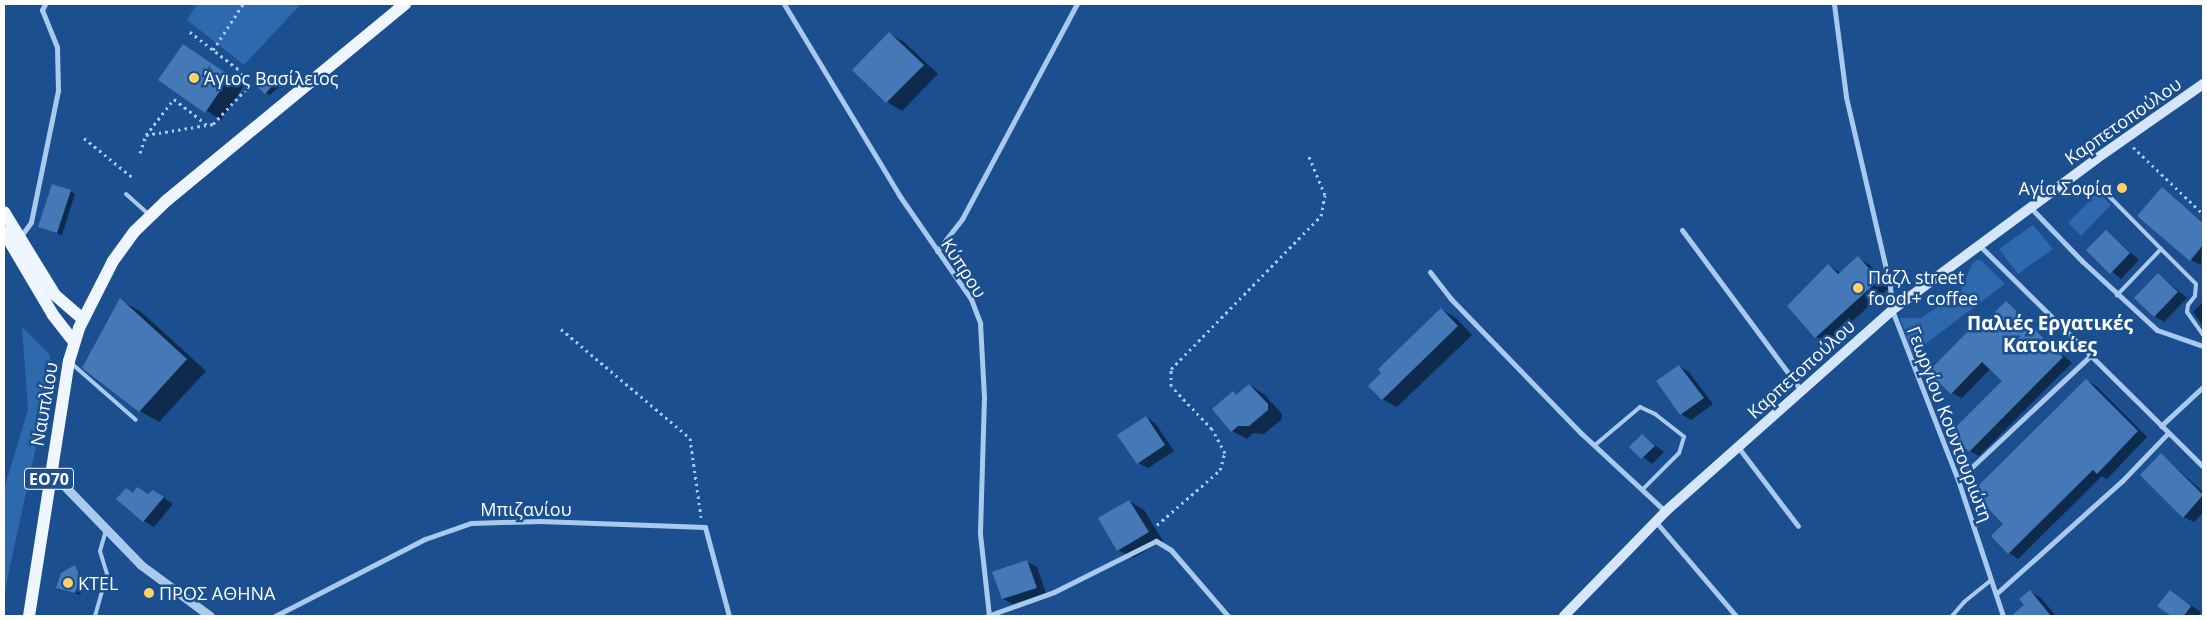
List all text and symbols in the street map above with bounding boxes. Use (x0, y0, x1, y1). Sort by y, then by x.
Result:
place label: Άγιος Βασίλειος (204, 67, 338, 89)
marker: Άγιος Βασίλειος (188, 72, 200, 84)
street label: Καρπετοπούλου (2061, 73, 2185, 169)
place label: Αγία Σοφία (2019, 177, 2112, 199)
marker: Αγία Σοφία (2116, 182, 2128, 194)
street label: Κύπρου (937, 234, 991, 302)
place label: Πάζλ street food + coffee (1868, 267, 1978, 310)
marker: Πάζλ street food + coffee (1852, 282, 1864, 294)
district label: Παλιές Εργατικές Κατοικίες (1967, 313, 2133, 357)
street label: Καρπετοπούλου (1743, 315, 1859, 423)
street label: Γεωργίου Κουντουριώτη (1903, 323, 1997, 525)
street label: Ναυπλίου (26, 360, 62, 448)
road number: ΕΟ70 (24, 466, 74, 492)
street label: Μπιζανίου (480, 498, 572, 520)
place label: KTEL (78, 572, 118, 594)
marker: KTEL (62, 577, 74, 589)
place label: ΠΡΟΣ ΑΘΗΝΑ (159, 582, 275, 604)
marker: ΠΡΟΣ ΑΘΗΝΑ (143, 587, 155, 599)

